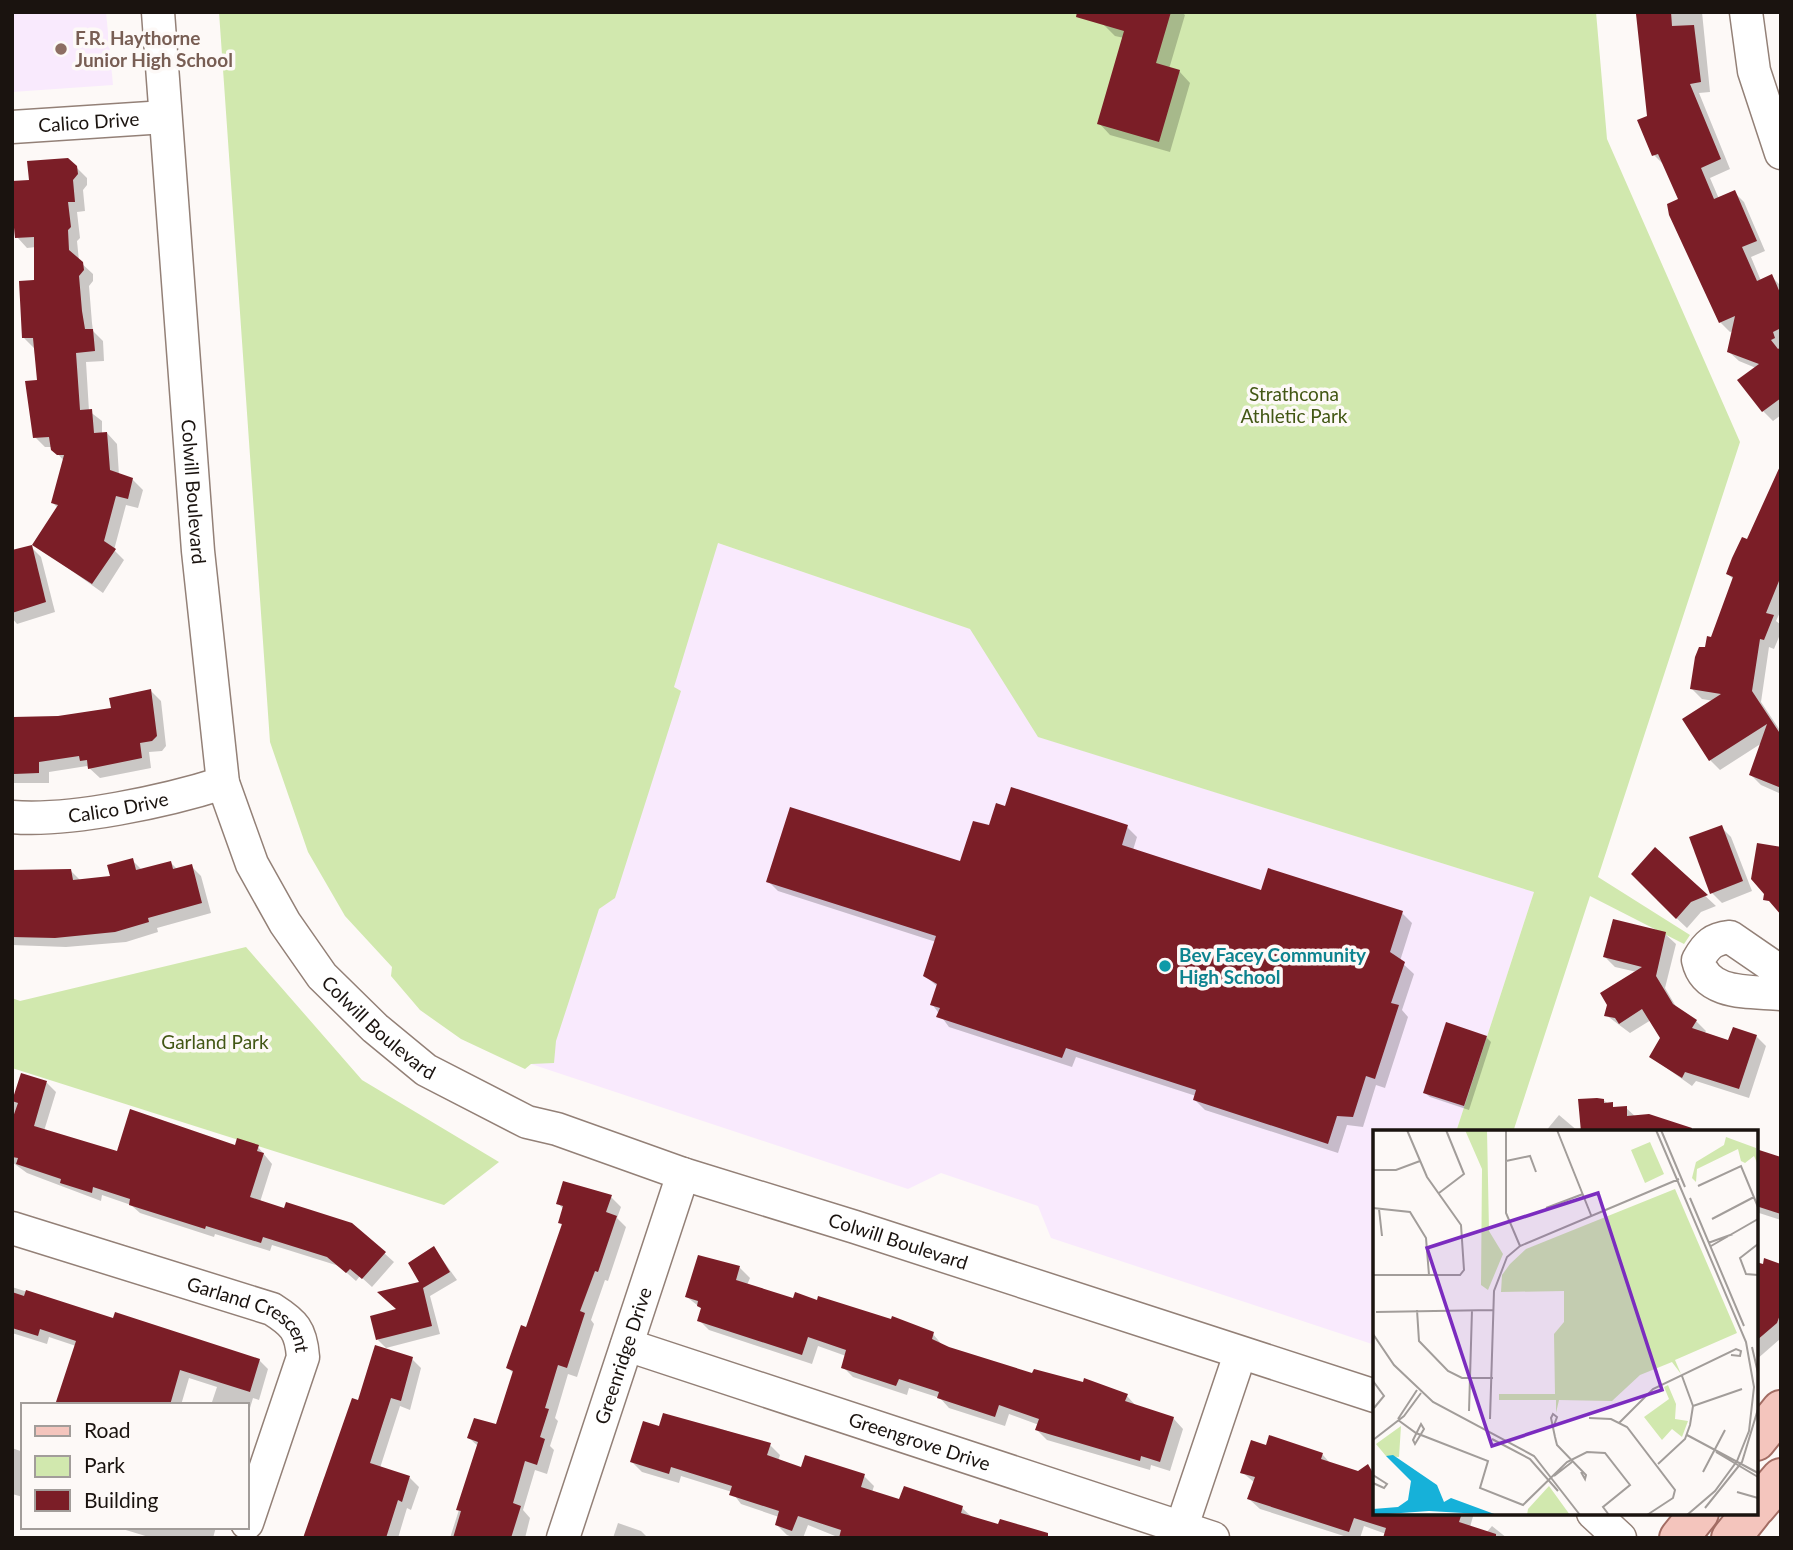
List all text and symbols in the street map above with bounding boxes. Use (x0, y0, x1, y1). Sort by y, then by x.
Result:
place label: F.R. Haythorne Junior High School (75, 26, 233, 71)
marker: F.R. Haythorne Junior High School (53, 41, 69, 57)
street label: Calico Drive (38, 107, 140, 136)
park label: Strathcona Athletic Park (1241, 382, 1348, 427)
street label: Colwill Boulevard (177, 418, 211, 565)
street label: Calico Drive (67, 787, 171, 827)
place label: Bev Facey Community High School (1179, 943, 1367, 988)
marker: Bev Facey Community High School (1157, 958, 1173, 974)
street label: Colwill Boulevard (317, 970, 440, 1084)
park label: Garland Park (161, 1030, 269, 1053)
inset map (1373, 1130, 1758, 1515)
street label: Colwill Boulevard (826, 1208, 971, 1274)
street label: Garland Crescent (184, 1271, 315, 1354)
street label: Greenridge Drive (589, 1284, 656, 1427)
legend (21, 1403, 248, 1529)
street label: Greengrove Drive (846, 1407, 993, 1475)
text: Road (84, 1417, 131, 1442)
text: Park (84, 1452, 125, 1477)
text: Building (84, 1487, 159, 1512)

